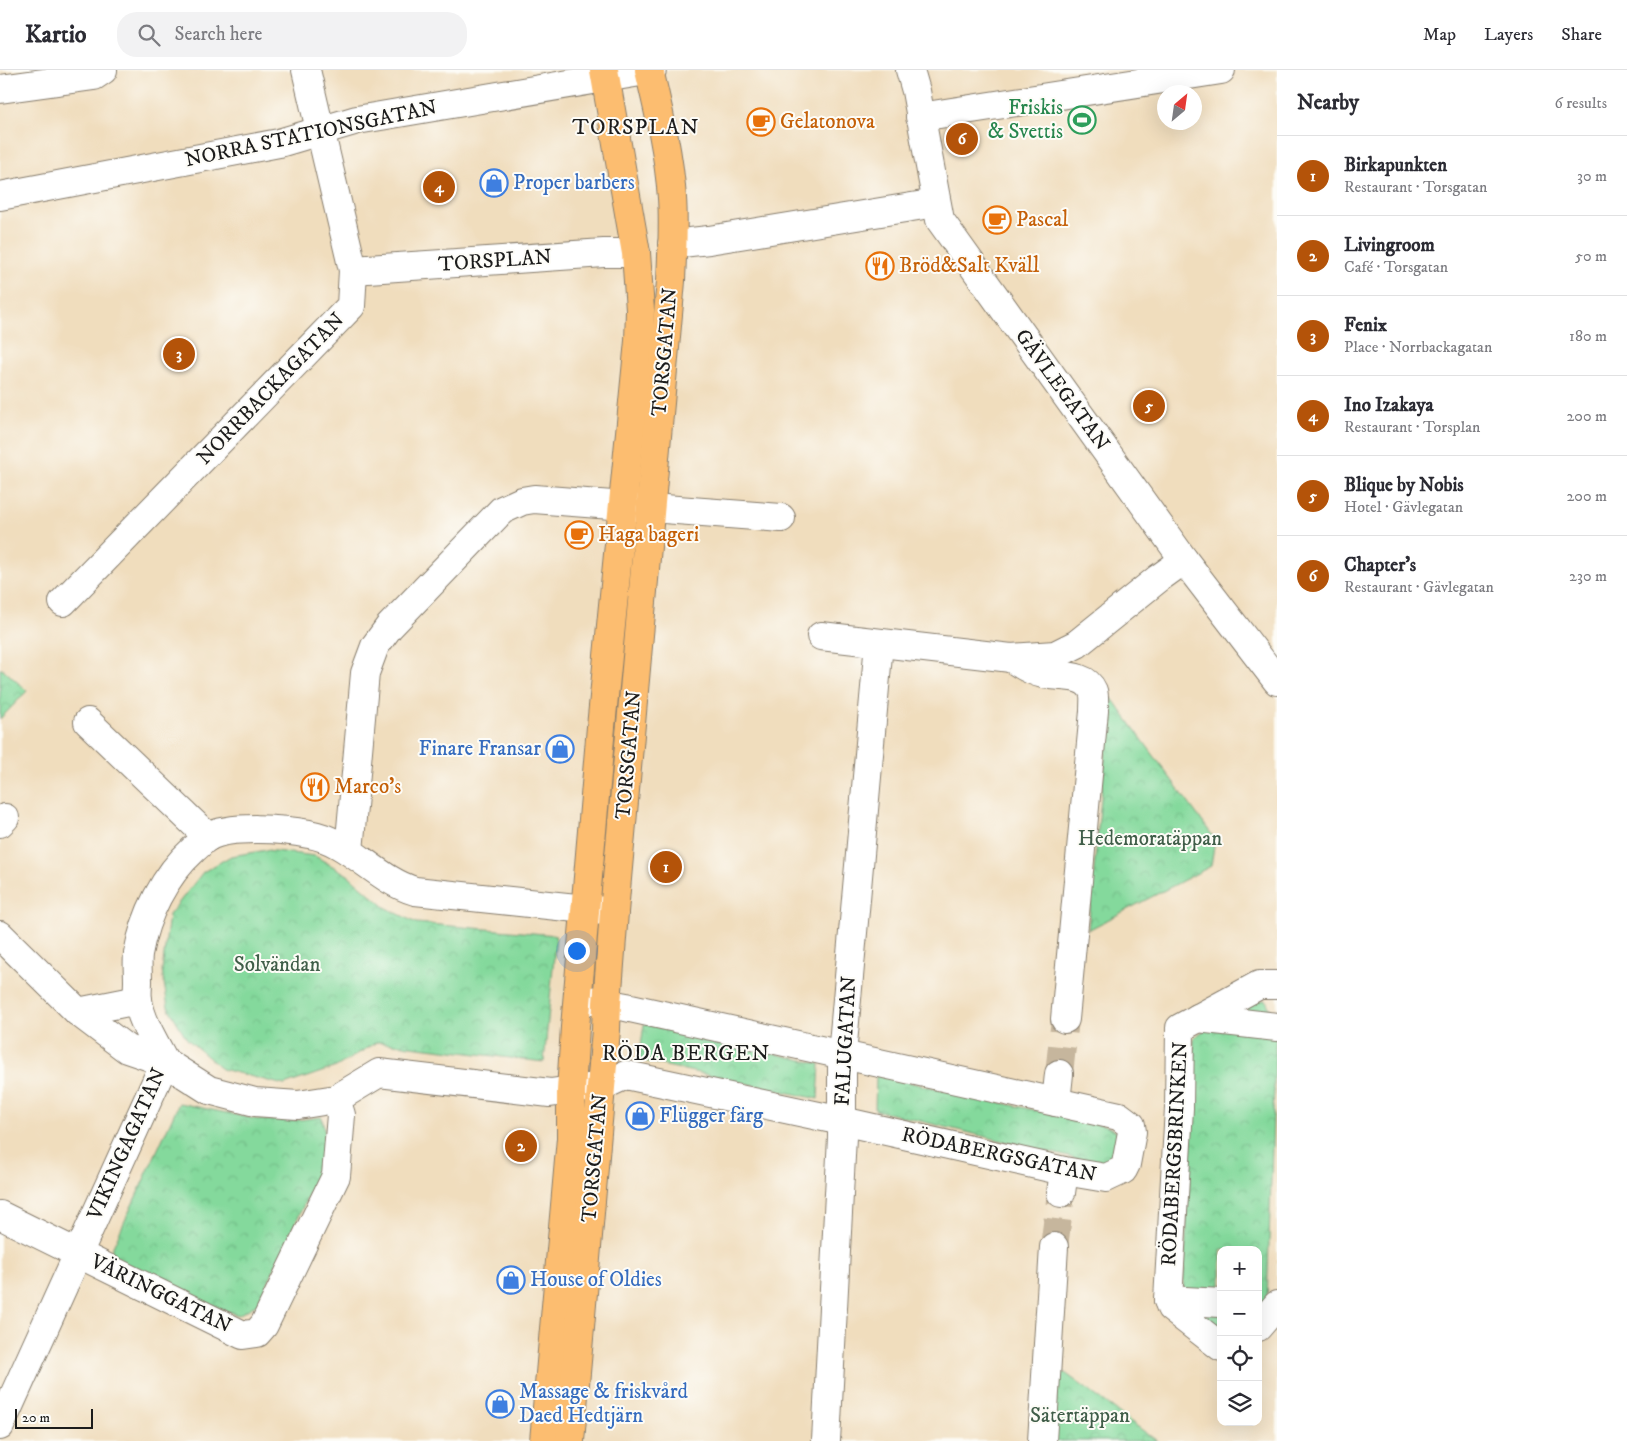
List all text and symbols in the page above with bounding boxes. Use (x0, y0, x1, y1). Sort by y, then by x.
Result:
search box (117, 12, 467, 57)
text: Kartio (25, 20, 87, 50)
icon: search (135, 21, 163, 49)
text: Search here (175, 23, 262, 46)
text: Map (1423, 24, 1456, 46)
text: Layers (1484, 24, 1533, 46)
text: Share (1561, 24, 1602, 46)
north arrow (1157, 85, 1202, 130)
text: Nearby (1297, 90, 1359, 116)
text: 6 results (1554, 93, 1607, 113)
street label: NORRA STATIONSGATAN (183, 95, 439, 173)
place label: Friskis & Svettis (988, 95, 1063, 145)
sports icon: Friskis & Svettis (1067, 105, 1097, 135)
cafe icon: Gelatonova (746, 107, 776, 137)
place label: Gelatonova (780, 109, 875, 135)
district label: TORSPLAN (572, 114, 700, 141)
pin: 6 (946, 120, 978, 158)
text: Birkapunkten (1344, 154, 1447, 177)
text: 1 (1310, 166, 1316, 186)
text: 30 m (1577, 166, 1607, 186)
pin: 4 (423, 168, 455, 206)
shop icon: Proper barbers (479, 168, 509, 198)
place label: Proper barbers (513, 170, 635, 196)
text: Restaurant · Torsgatan (1344, 177, 1487, 197)
cafe icon: Pascal (982, 205, 1012, 235)
place label: Pascal (1016, 207, 1069, 233)
text: Livingroom (1344, 234, 1435, 257)
street label: TORSPLAN (437, 244, 553, 278)
text: 2 (1309, 246, 1317, 266)
text: 50 m (1575, 246, 1607, 266)
restaurant icon: Bröd&Salt Kväll (865, 251, 895, 281)
place label: Bröd&Salt Kväll (899, 253, 1040, 279)
text: Café · Torsgatan (1344, 257, 1448, 277)
street label: TORSGATAN (646, 287, 684, 417)
street label: NORRBACKAGATAN (192, 308, 350, 470)
text: Fenix (1344, 314, 1387, 337)
street label: GÄVLEGATAN (1009, 323, 1116, 456)
text: 3 (1310, 326, 1316, 346)
text: 180 m (1569, 326, 1607, 346)
pin: 3 (163, 335, 195, 373)
text: Place · Norrbackagatan (1344, 337, 1492, 357)
pin: 5 (1133, 387, 1165, 425)
text: Ino Izakaya (1344, 394, 1434, 417)
text: 4 (1308, 406, 1318, 426)
text: 200 m (1566, 406, 1607, 426)
text: Restaurant · Torsplan (1344, 417, 1480, 437)
text: Blique by Nobis (1344, 474, 1464, 497)
text: 5 (1309, 486, 1317, 506)
text: 200 m (1566, 486, 1607, 506)
text: Hotel · Gävlegatan (1344, 497, 1463, 517)
cafe icon: Haga bageri (564, 520, 594, 550)
place label: Haga bageri (598, 522, 699, 548)
text: Chapter's (1344, 554, 1416, 577)
text: 6 (1309, 566, 1317, 586)
text: 230 m (1569, 566, 1607, 586)
text: Restaurant · Gävlegatan (1344, 577, 1494, 597)
street label: TORSGATAN (610, 690, 648, 820)
shop icon: Finare Fransar (545, 734, 575, 764)
place label: Finare Fransar (419, 736, 541, 762)
restaurant icon: Marco's (300, 772, 330, 802)
place label: Marco's (334, 774, 401, 800)
park label: Hedemoratäppan (1078, 826, 1222, 852)
pin: 1 (650, 848, 682, 886)
your location (564, 938, 590, 964)
park label: Solvändan (234, 952, 320, 978)
street label: FALUGATAN (830, 975, 862, 1107)
district label: RÖDA BERGEN (602, 1040, 770, 1067)
street label: RÖDABERGSBRINKEN (1155, 1041, 1194, 1267)
street label: VIKINGAGATAN (81, 1064, 172, 1225)
street label: TORSGATAN (576, 1093, 614, 1223)
shop icon: Flügger färg (625, 1101, 655, 1131)
place label: Flügger färg (659, 1103, 764, 1129)
street label: RÖDABERGSGATAN (899, 1121, 1099, 1188)
pin: 2 (505, 1127, 537, 1165)
map controls (1217, 1246, 1262, 1426)
button: + (1217, 1246, 1262, 1291)
street label: VÄRINGGATAN (85, 1247, 236, 1339)
shop icon: House of Oldies (496, 1265, 526, 1295)
place label: House of Oldies (530, 1267, 662, 1293)
button: − (1217, 1291, 1262, 1336)
button: locate (1217, 1336, 1262, 1381)
place label: Massage & friskvård Daed Hedtjärn (519, 1379, 688, 1429)
button: layers (1217, 1381, 1262, 1426)
shop icon: Massage & friskvård Daed Hedtjärn (485, 1389, 515, 1419)
park label: Sätertäppan (1030, 1403, 1130, 1429)
scale bar (15, 1406, 92, 1429)
text: 20 m (22, 1409, 50, 1427)

